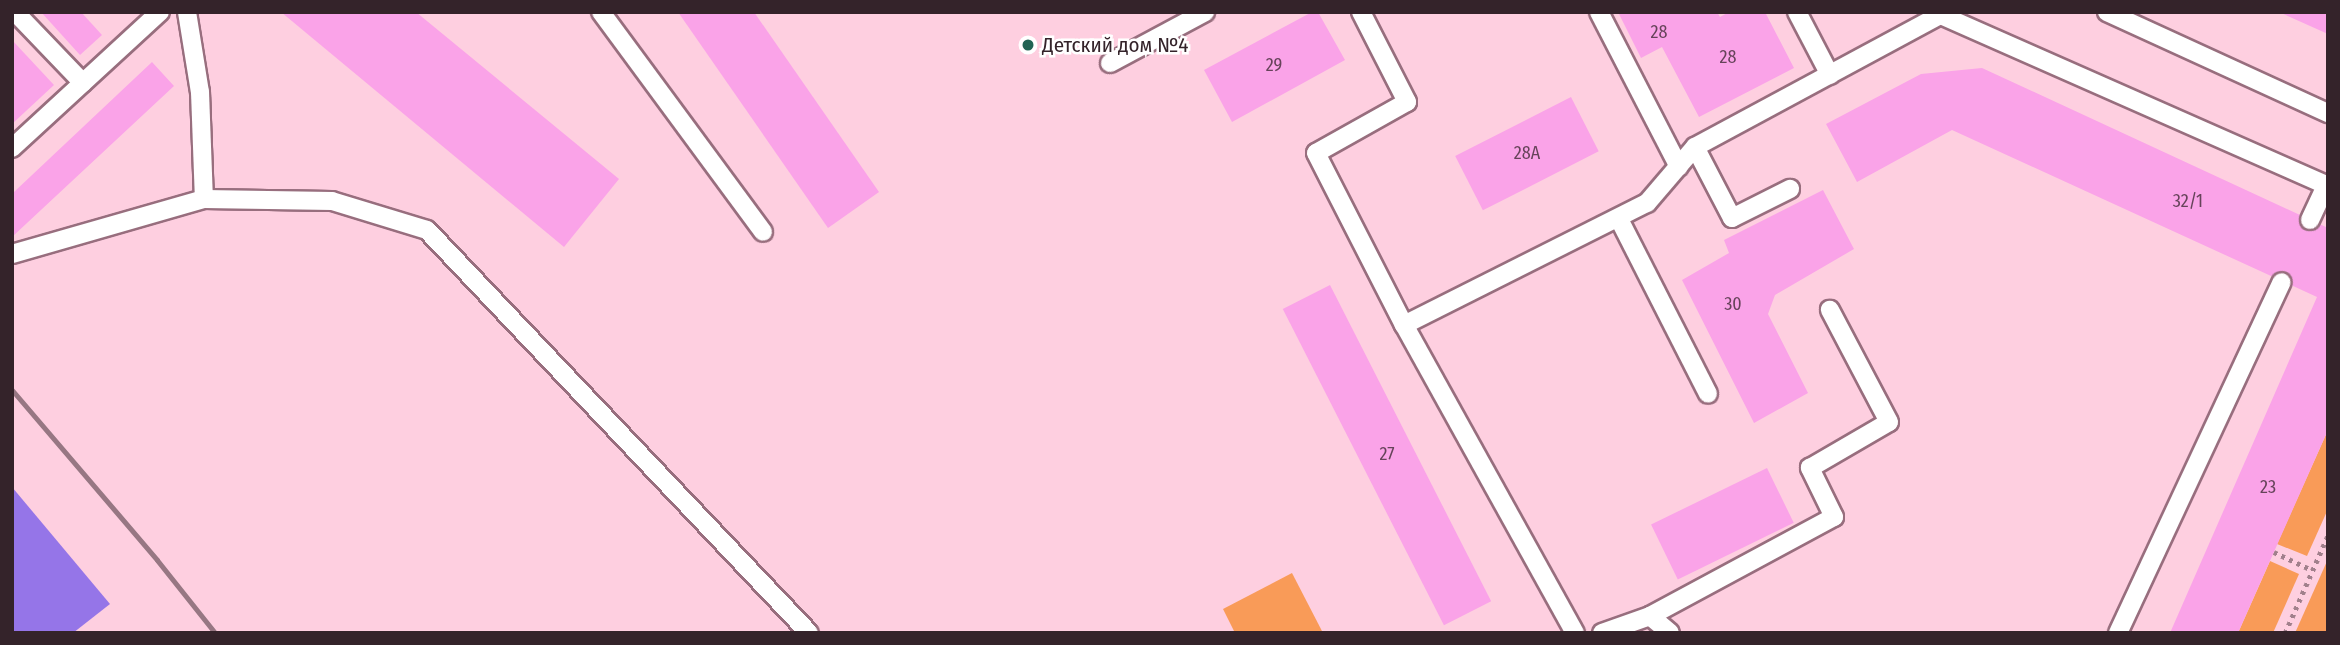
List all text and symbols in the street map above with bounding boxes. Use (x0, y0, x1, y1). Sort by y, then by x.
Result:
house number: 28 (1651, 21, 1667, 43)
place label: Детский дом №4 (1042, 32, 1188, 58)
marker: Детский дом №4 (1020, 37, 1036, 53)
house number: 28 (1720, 46, 1736, 68)
house number: 29 (1266, 54, 1282, 76)
house number: 28А (1514, 142, 1540, 164)
house number: 32/1 (2173, 190, 2203, 212)
house number: 30 (1724, 293, 1742, 315)
house number: 27 (1379, 443, 1395, 465)
house number: 23 (2260, 476, 2276, 498)

